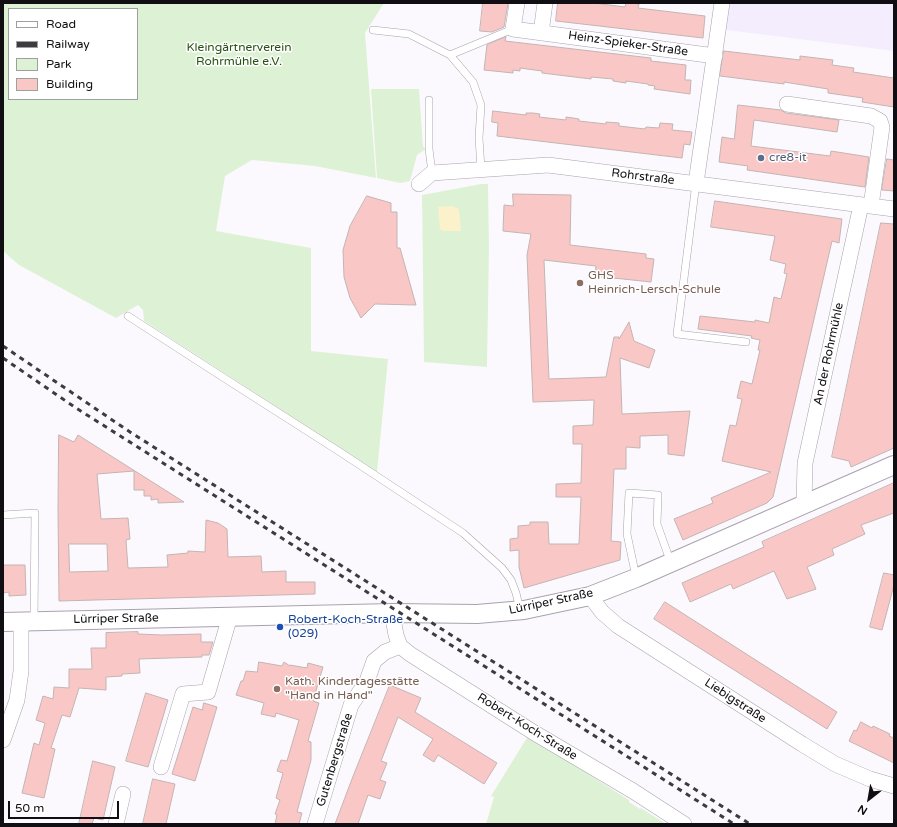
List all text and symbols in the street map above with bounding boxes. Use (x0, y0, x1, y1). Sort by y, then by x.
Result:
legend (8, 8, 138, 100)
text: Road (46, 17, 76, 31)
street label: Heinz-Spieker-Straße (567, 28, 689, 60)
text: Railway (46, 37, 90, 51)
park label: Kleingärtnerverein Rohrmühle e.V. (187, 41, 291, 69)
text: Park (46, 57, 72, 71)
text: Building (46, 77, 93, 91)
place label: cre8-it (769, 151, 807, 165)
marker: cre8-it (756, 153, 766, 163)
street label: Rohrstraße (611, 166, 675, 188)
place label: GHS Heinrich-Lersch-Schule (588, 269, 721, 297)
marker: GHS Heinrich-Lersch-Schule (575, 278, 585, 288)
street label: An der Rohrmühle (811, 301, 847, 407)
street label: Lürriper Straße (508, 586, 594, 618)
street label: Lürriper Straße (73, 611, 159, 627)
place label: Robert-Koch-Straße (029) (288, 613, 403, 641)
marker: Robert-Koch-Straße (029) (275, 622, 285, 632)
place label: Kath. Kindertagesstätte "Hand in Hand" (285, 675, 419, 703)
street label: Liebigstraße (701, 676, 769, 726)
marker: Kath. Kindertagesstätte "Hand in Hand" (272, 684, 282, 694)
street label: Robert-Koch-Straße (474, 690, 580, 764)
street label: Gutenbergstraße (314, 711, 356, 809)
north arrow (849, 779, 889, 819)
scale bar (10, 793, 121, 819)
text: 50 m (15, 801, 44, 815)
text: N (855, 802, 870, 818)

